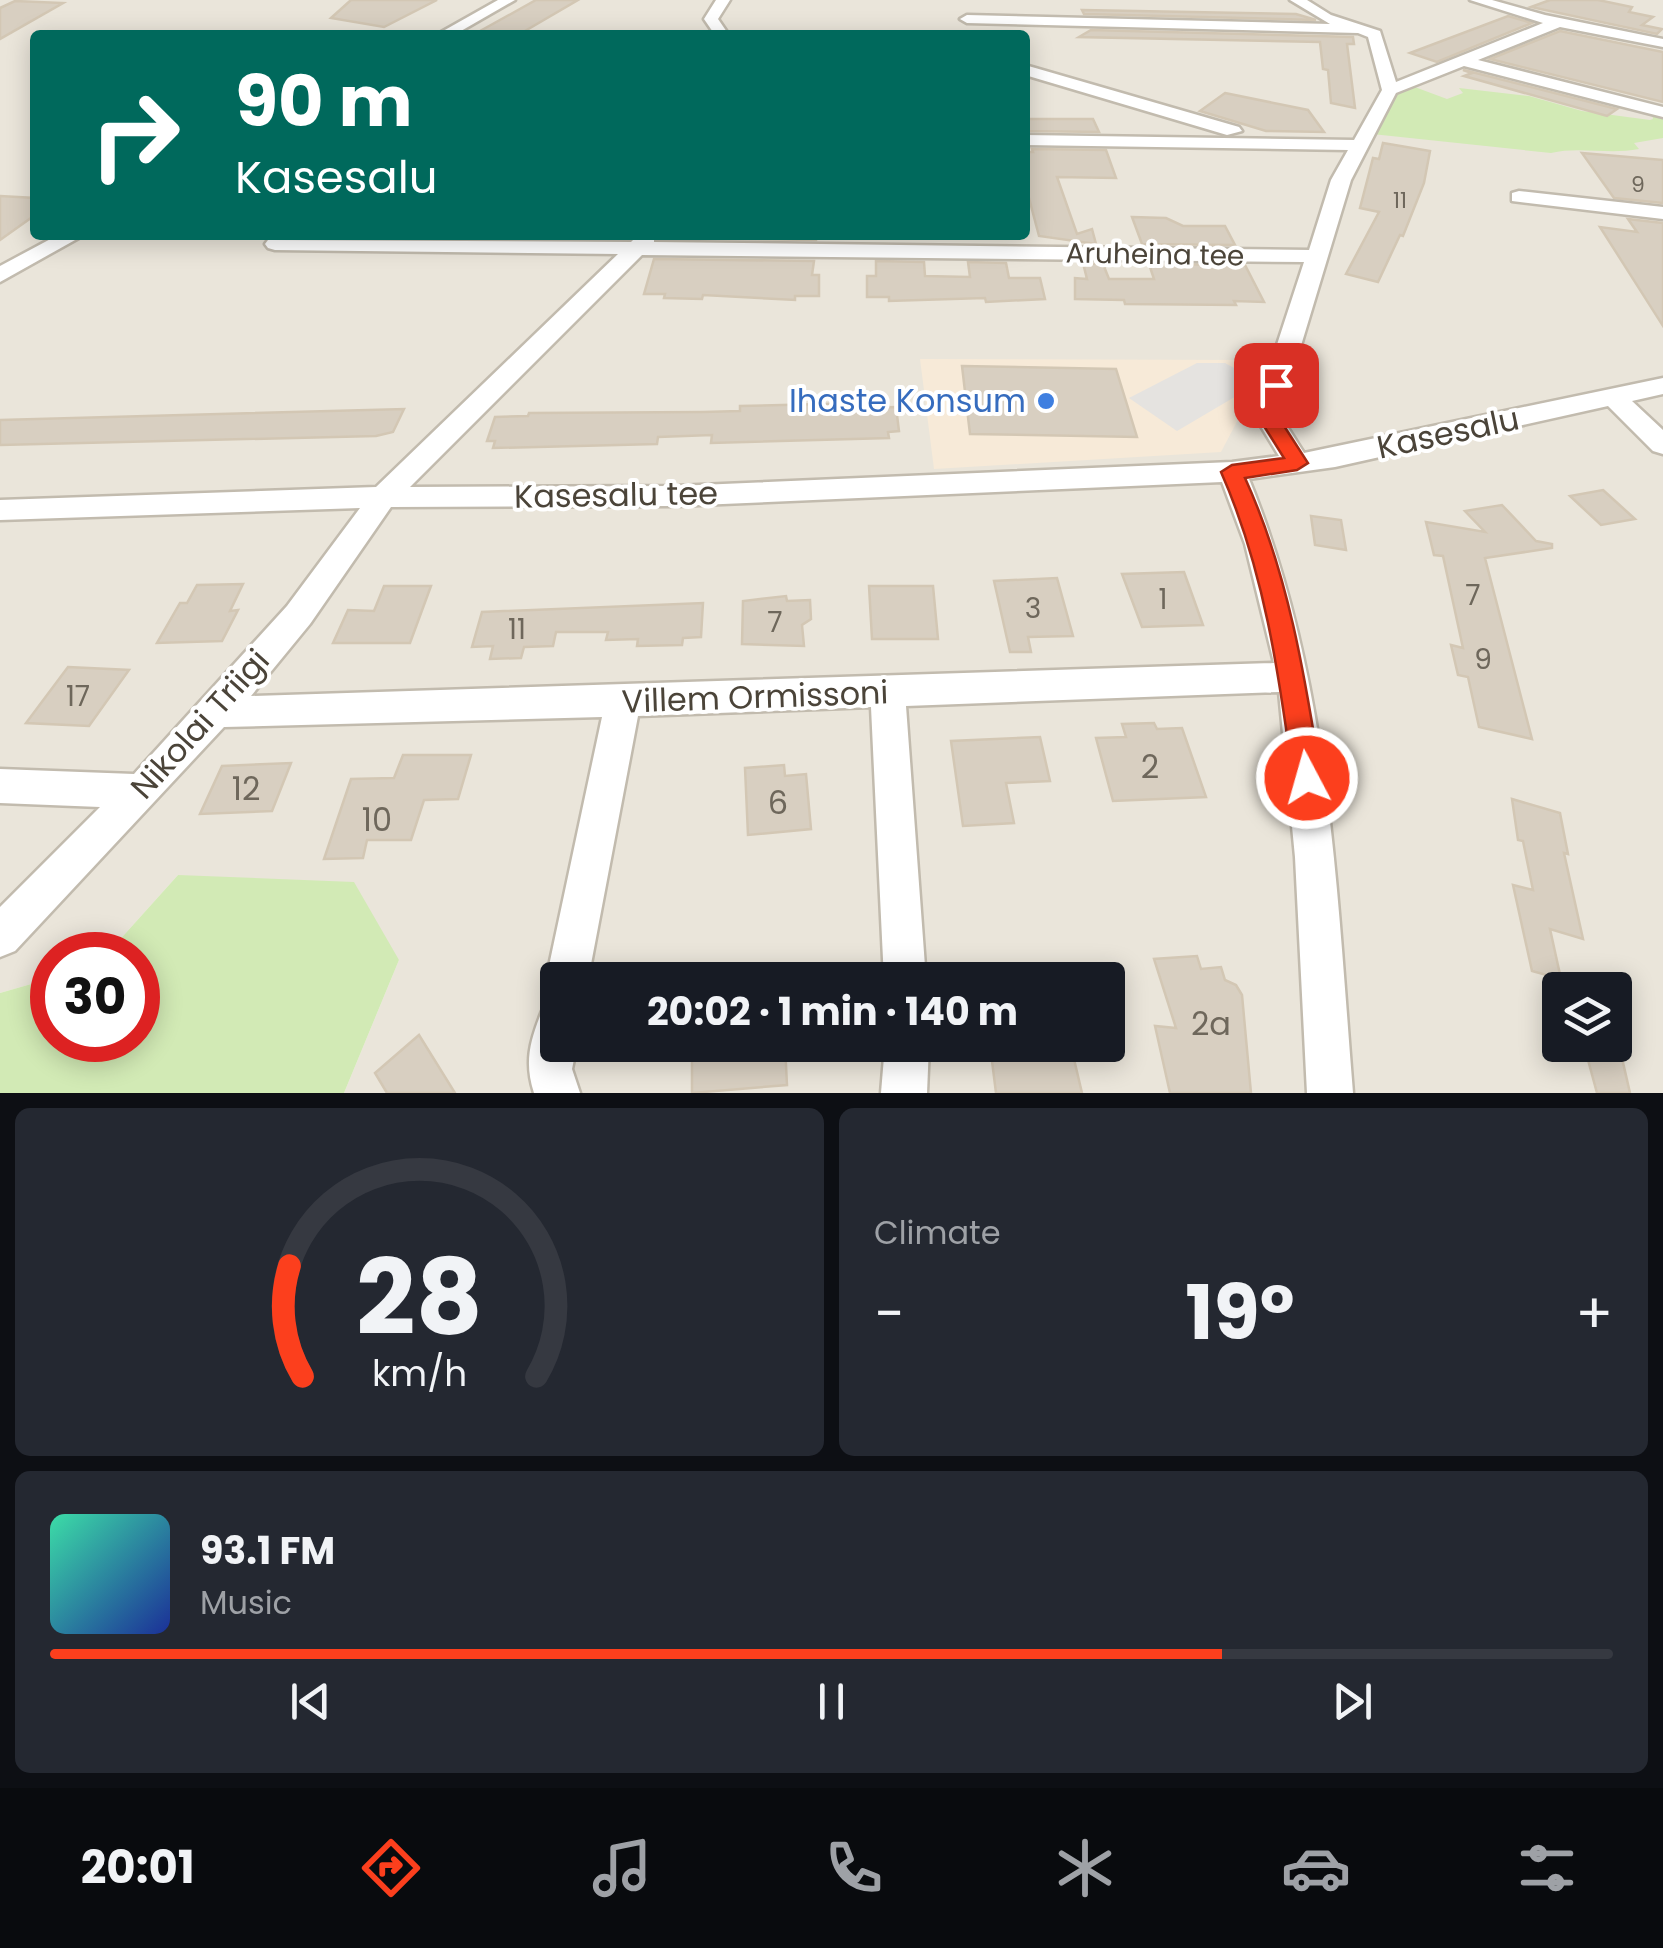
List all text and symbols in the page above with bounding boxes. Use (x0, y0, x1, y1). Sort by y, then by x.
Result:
text: 90 m (235, 52, 413, 151)
icon: right (70, 70, 200, 200)
text: Kasesalu (235, 146, 438, 209)
house number: 9 (1631, 169, 1645, 200)
house number: 11 (1393, 185, 1407, 216)
street label: Aruheina tee (1065, 233, 1245, 276)
pin (1234, 343, 1319, 428)
icon: arrive (1249, 358, 1304, 413)
place label: Ihaste Konsum (789, 378, 1026, 423)
marker: Ihaste Konsum (1035, 390, 1057, 412)
street label: Kasesalu (1373, 396, 1523, 469)
street label: Kasesalu tee (514, 470, 718, 519)
house number: 7 (1465, 576, 1481, 615)
house number: 1 (1159, 580, 1167, 619)
house number: 3 (1025, 589, 1041, 628)
house number: 7 (767, 603, 783, 642)
house number: 11 (508, 610, 526, 649)
street label: Nikolai Triigi (120, 639, 279, 808)
house number: 9 (1474, 640, 1492, 679)
street label: Villem Ormissoni (621, 669, 889, 724)
house number: 17 (66, 677, 90, 716)
position arrow (1255, 726, 1359, 830)
house number: 2 (1141, 744, 1159, 789)
house number: 12 (232, 766, 260, 811)
house number: 6 (768, 780, 788, 825)
house number: 10 (362, 797, 392, 842)
speed limit sign: 30 (30, 932, 160, 1062)
map controls (1542, 972, 1632, 1062)
button: layers (1542, 972, 1632, 1062)
text: 20:02 · 1 min · 140 m (647, 985, 1018, 1038)
house number: 2a (1191, 1001, 1231, 1046)
text: Climate (874, 1210, 1001, 1255)
text: 28 (356, 1225, 483, 1370)
text: 19° (1185, 1260, 1294, 1365)
text: − (874, 1275, 904, 1352)
text: + (1575, 1275, 1613, 1352)
text: km/h (372, 1348, 467, 1399)
text: 93.1 FM (200, 1524, 335, 1577)
text: Music (200, 1580, 292, 1625)
icon: previous (283, 1674, 338, 1729)
icon: pause (804, 1674, 859, 1729)
icon: next (1325, 1674, 1380, 1729)
icon: directions (356, 1833, 426, 1903)
icon: music (587, 1833, 657, 1903)
icon: phone (819, 1833, 889, 1903)
icon: climate (1050, 1833, 1120, 1903)
icon: car (1281, 1833, 1351, 1903)
icon: filters (1512, 1833, 1582, 1903)
text: 20:01 (81, 1836, 195, 1899)

